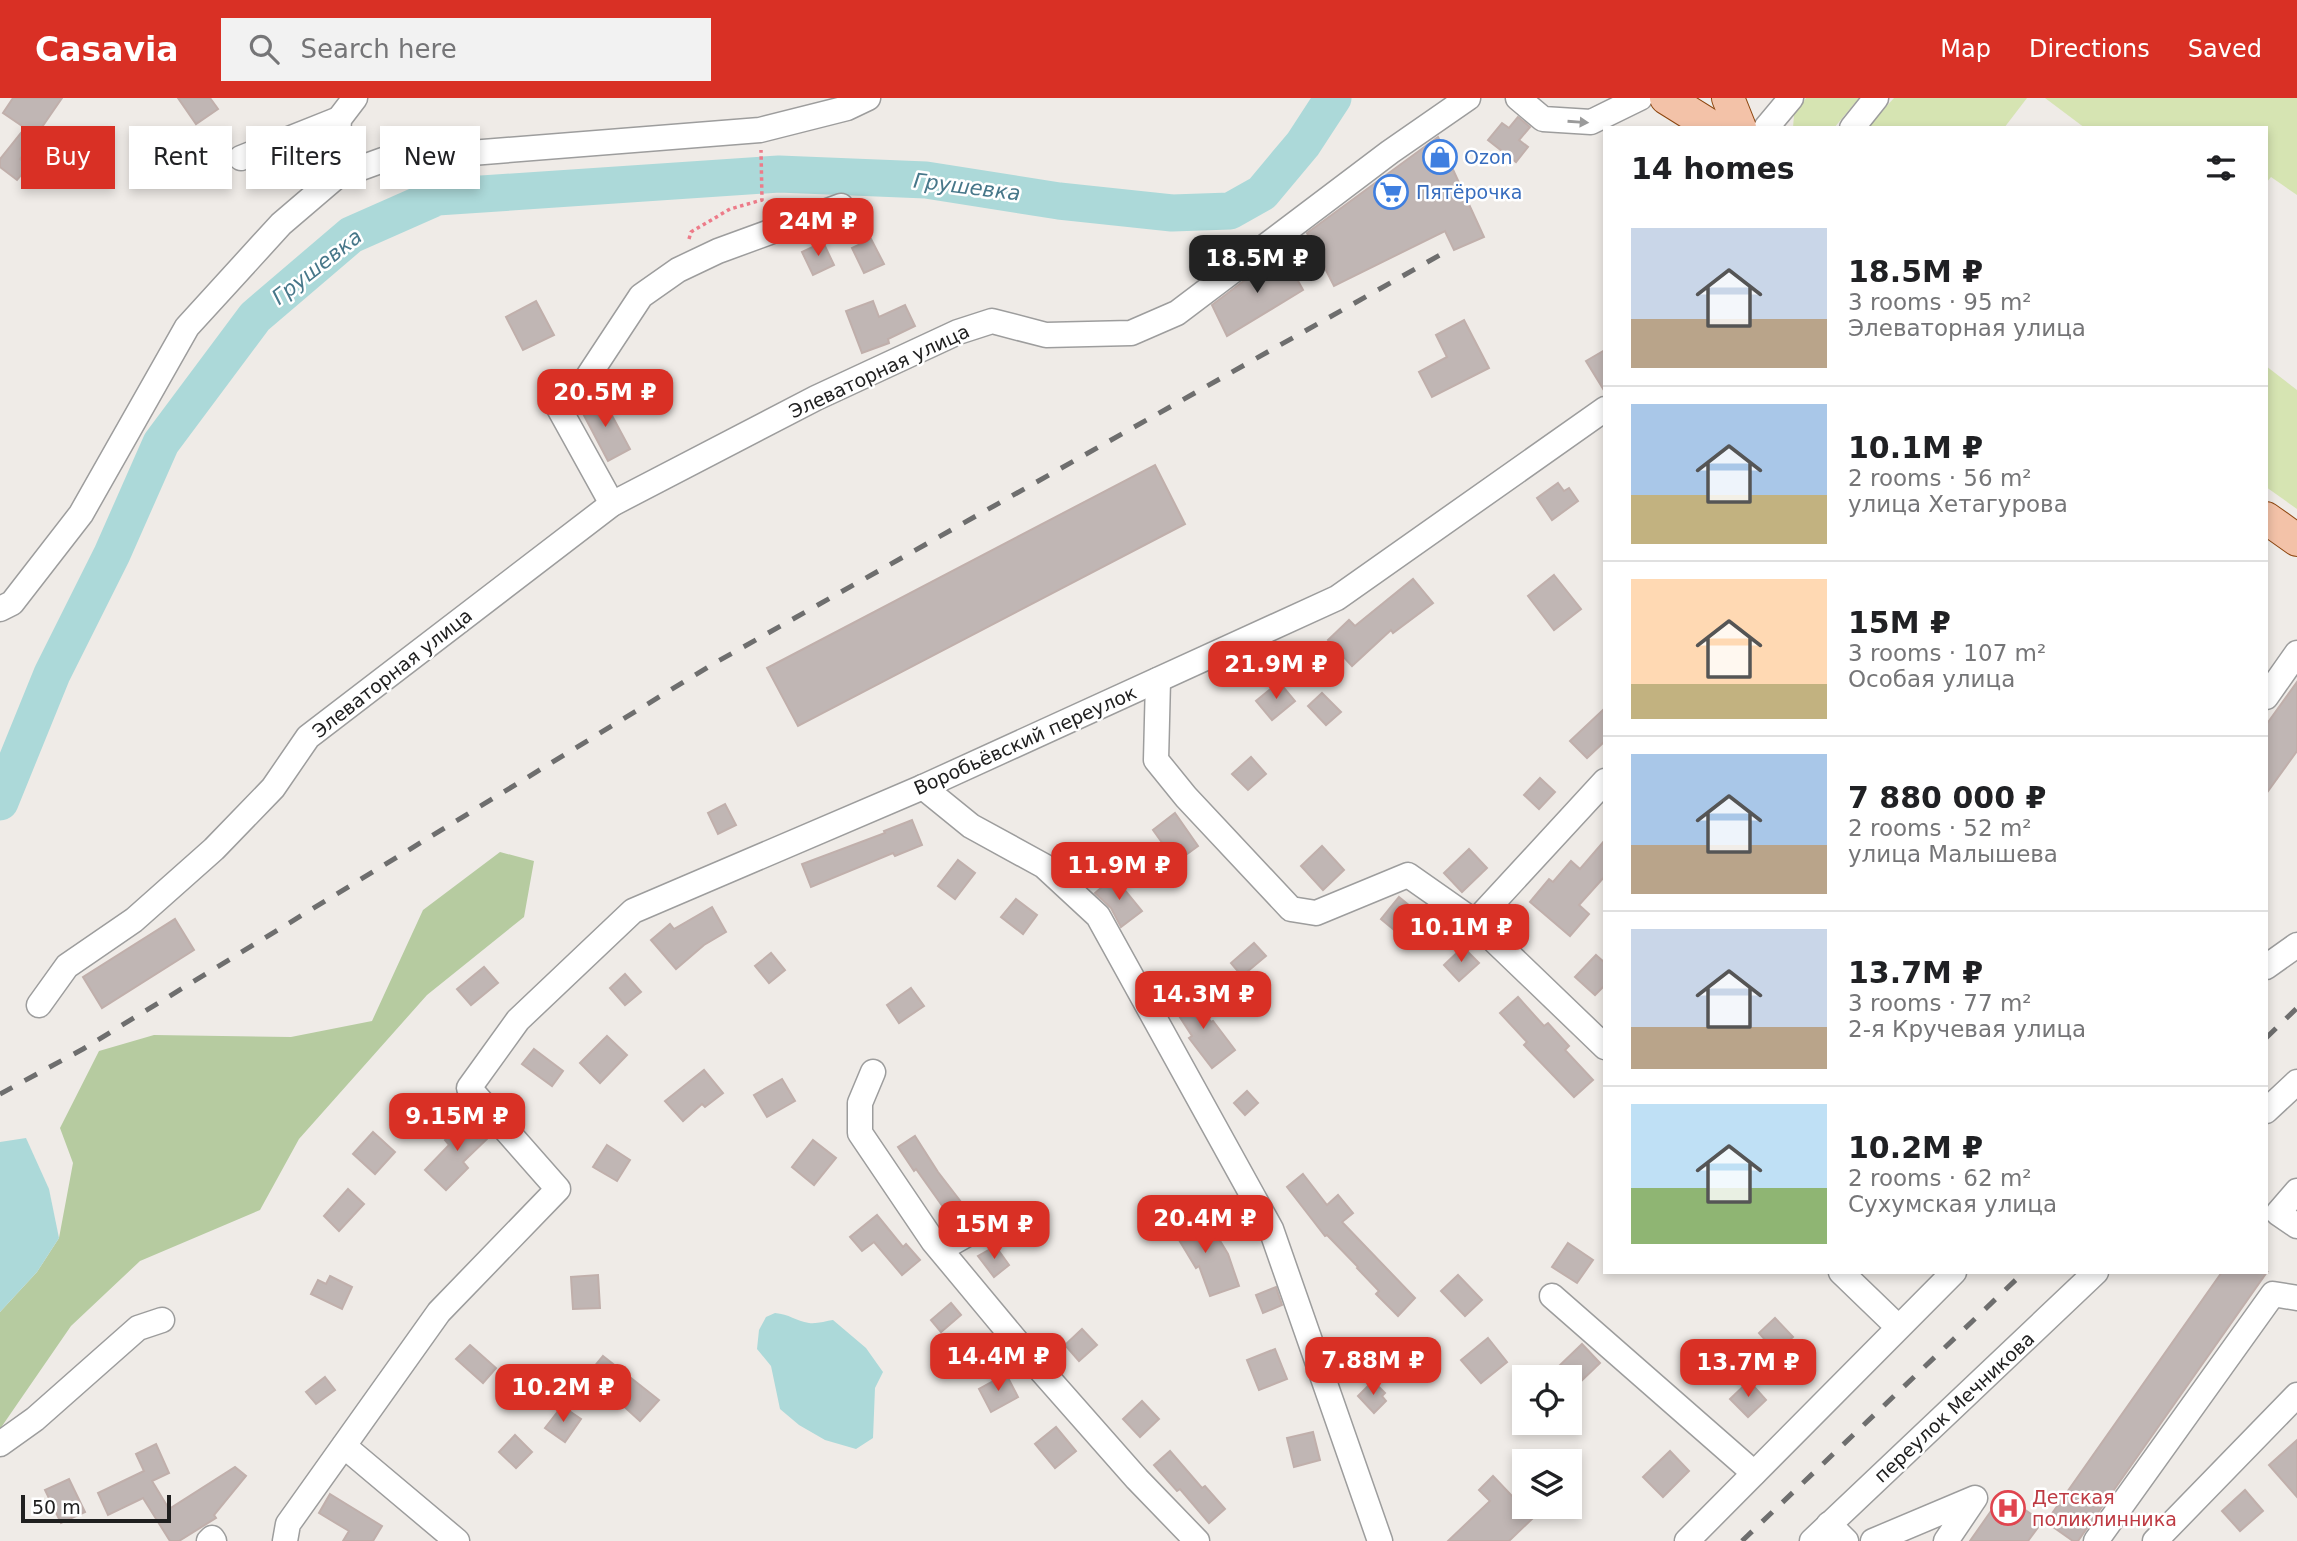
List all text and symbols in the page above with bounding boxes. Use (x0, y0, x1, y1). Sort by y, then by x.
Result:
search box (221, 18, 711, 81)
text: Casavia (35, 30, 179, 69)
icon: search (245, 30, 283, 68)
text: Search here (301, 34, 457, 64)
text: Map (1940, 35, 1991, 63)
text: Directions (2029, 35, 2150, 63)
text: Saved (2188, 35, 2262, 63)
one-way arrow (1568, 116, 1590, 127)
chip: Buy (21, 126, 115, 189)
chip: Rent (129, 126, 232, 189)
chip: Filters (246, 126, 366, 189)
chip: New (380, 126, 480, 189)
shop icon: Ozon (1421, 138, 1459, 176)
place label: Ozon (1464, 146, 1513, 168)
icon: filters (2202, 149, 2240, 187)
text: 14 homes (1631, 151, 1795, 186)
water label: Грушевка (912, 169, 1022, 205)
supermarket icon: Пятёрочка (1372, 173, 1410, 211)
place label: Пятёрочка (1416, 181, 1523, 203)
pin: 24M ₽ (769, 198, 867, 258)
text: 24M ₽ (779, 208, 857, 234)
water label: Грушевка (267, 224, 367, 310)
pin: 18.5M ₽ (1192, 236, 1322, 295)
text: 18.5M ₽ (1205, 245, 1309, 271)
text: 18.5M ₽ (1848, 254, 1983, 289)
icon: home (1687, 256, 1771, 340)
text: 3 rooms · 95 m² (1848, 289, 2032, 315)
text: Элеваторная улица (1848, 315, 2086, 341)
street label: Элеваторная улица (785, 319, 973, 423)
pin: 20.5M ₽ (540, 370, 670, 429)
text: 20.5M ₽ (553, 379, 657, 405)
text: 10.1M ₽ (1848, 430, 1983, 465)
icon: home (1687, 432, 1771, 516)
text: 2 rooms · 56 m² (1848, 465, 2032, 491)
text: улица Хетагурова (1848, 491, 2068, 517)
street label: Элеваторная улица (308, 604, 476, 742)
text: 15M ₽ (1848, 605, 1951, 640)
icon: home (1687, 607, 1771, 691)
text: 3 rooms · 107 m² (1848, 640, 2046, 666)
pin: 21.9M ₽ (1211, 642, 1341, 701)
text: 21.9M ₽ (1224, 651, 1328, 677)
text: Особая улица (1848, 666, 2015, 692)
street label: Воробьёвский переулок (910, 681, 1140, 799)
text: 7 880 000 ₽ (1848, 780, 2046, 815)
icon: home (1687, 782, 1771, 866)
text: 2 rooms · 52 m² (1848, 815, 2032, 841)
text: улица Малышева (1848, 841, 2058, 867)
pin: 11.9M ₽ (1054, 842, 1184, 902)
text: 11.9M ₽ (1067, 852, 1171, 878)
pin: 10.1M ₽ (1396, 904, 1526, 964)
text: 10.1M ₽ (1409, 914, 1513, 940)
text: 13.7M ₽ (1848, 955, 1983, 990)
icon: home (1687, 957, 1771, 1041)
pin: 14.3M ₽ (1138, 972, 1268, 1031)
text: 14.3M ₽ (1151, 981, 1255, 1007)
text: 3 rooms · 77 m² (1848, 990, 2032, 1016)
text: 2-я Кручевая улица (1848, 1016, 2086, 1042)
pin: 9.15M ₽ (392, 1094, 522, 1153)
text: 9.15M ₽ (405, 1103, 509, 1129)
text: 10.2M ₽ (1848, 1130, 1983, 1165)
icon: home (1687, 1132, 1771, 1216)
text: 2 rooms · 62 m² (1848, 1165, 2032, 1191)
text: Сухумская улица (1848, 1191, 2057, 1217)
pin: 20.4M ₽ (1140, 1196, 1270, 1255)
pin: 15M ₽ (945, 1202, 1043, 1261)
text: 20.4M ₽ (1153, 1205, 1257, 1231)
text: 15M ₽ (955, 1211, 1033, 1237)
street label: переулок Мечникова (1870, 1327, 2038, 1487)
pin: 14.4M ₽ (933, 1334, 1063, 1393)
pin: 7.88M ₽ (1308, 1338, 1438, 1397)
pin: 13.7M ₽ (1683, 1340, 1813, 1399)
text: 14.4M ₽ (946, 1343, 1050, 1369)
text: 7.88M ₽ (1321, 1347, 1425, 1373)
text: 13.7M ₽ (1696, 1349, 1800, 1375)
pin: 10.2M ₽ (498, 1364, 628, 1424)
map controls (1512, 1365, 1582, 1519)
button: locate (1512, 1365, 1582, 1435)
text: 10.2M ₽ (511, 1374, 615, 1400)
button: layers (1512, 1449, 1582, 1519)
place label: Детская поликлинника (2032, 1486, 2177, 1530)
hospital icon: Детская поликлинника (1989, 1489, 2027, 1527)
scale bar (21, 1492, 172, 1524)
text: 50 m (32, 1496, 81, 1518)

